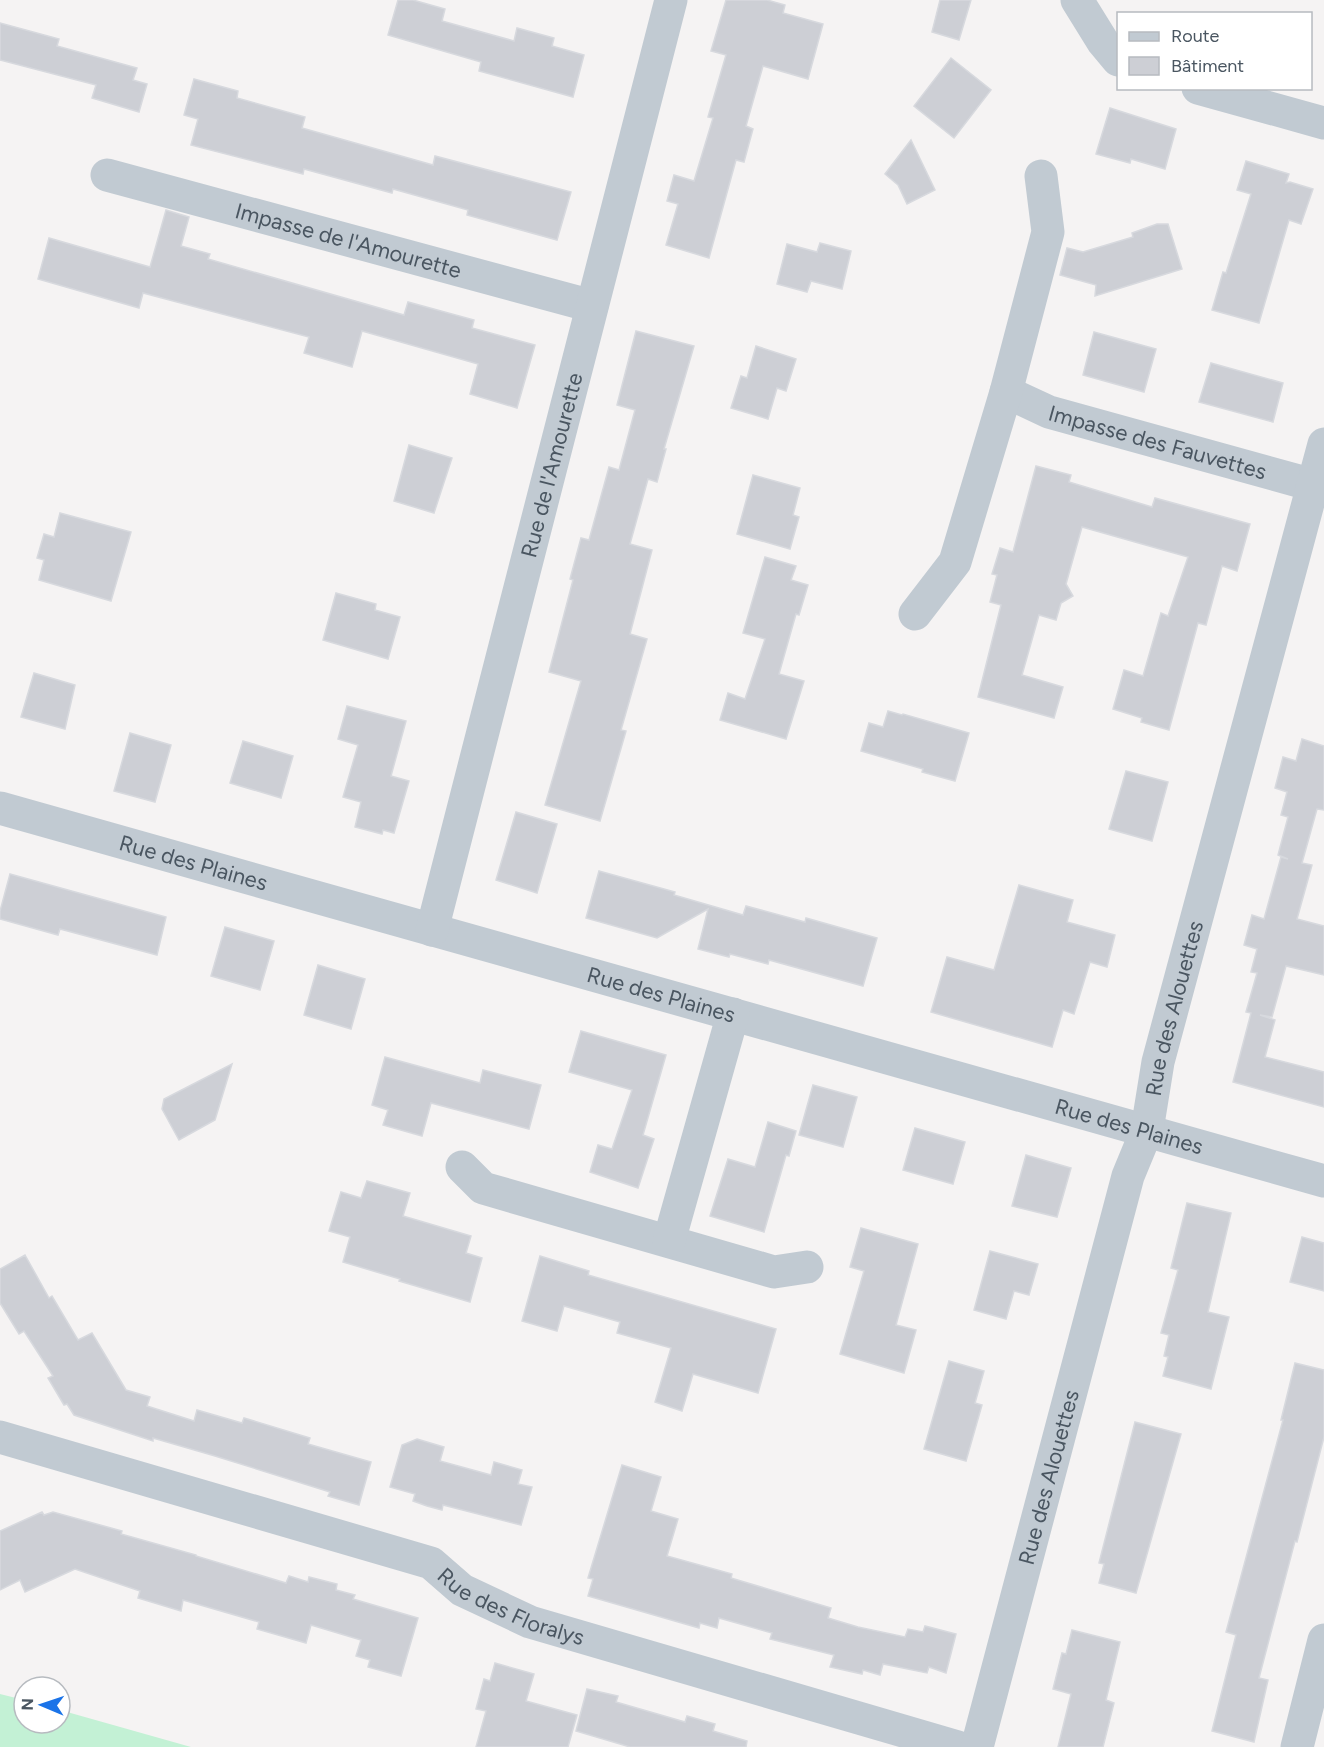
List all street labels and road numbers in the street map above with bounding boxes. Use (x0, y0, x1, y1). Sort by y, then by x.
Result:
street label: Impasse de l'Amourette (232, 197, 464, 284)
street label: Rue de l'Amourette (515, 370, 588, 560)
street label: Impasse des Fauvettes (1045, 399, 1270, 485)
street label: Rue des Plaines (116, 829, 271, 896)
street label: Rue des Alouettes (1139, 918, 1209, 1098)
street label: Rue des Plaines (584, 961, 738, 1028)
street label: Rue des Plaines (1052, 1092, 1206, 1160)
street label: Rue des Alouettes (1012, 1387, 1084, 1568)
street label: Rue des Floralys (432, 1562, 588, 1651)

